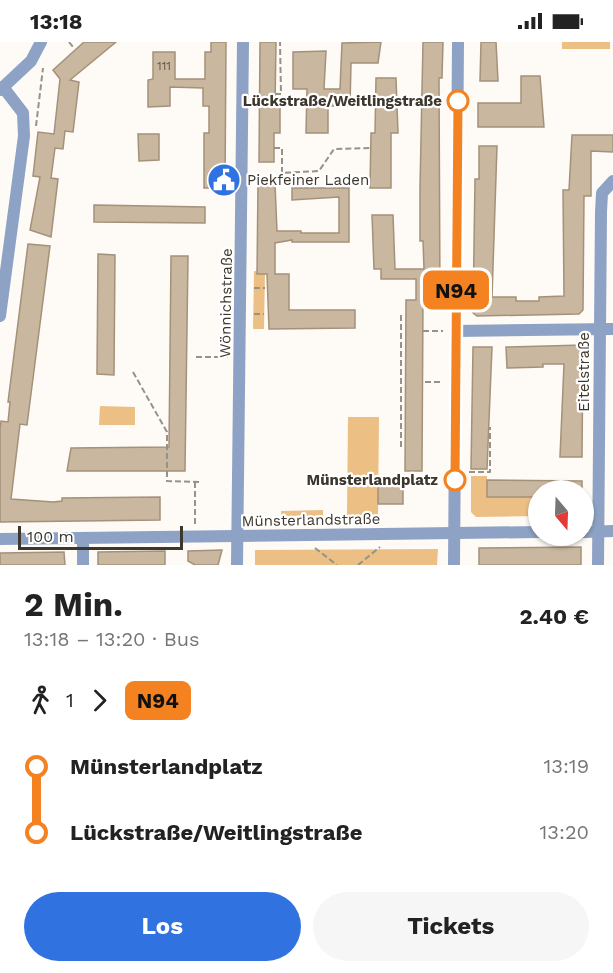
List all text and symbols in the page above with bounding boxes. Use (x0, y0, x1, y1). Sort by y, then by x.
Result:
text: 13:18 (30, 9, 82, 34)
house number: 111 (157, 59, 171, 73)
marker: Lückstraße/Weitlingstraße (447, 90, 469, 112)
place label: Lückstraße/Weitlingstraße (243, 92, 442, 110)
public building icon: Piekfeiner Laden (206, 162, 242, 198)
place label: Piekfeiner Laden (247, 171, 369, 189)
street label: Wönnichstraße (216, 248, 236, 358)
line badge: N94 (422, 270, 490, 310)
text: N94 (435, 278, 477, 303)
street label: Eitelstraße (575, 332, 593, 412)
marker: Münsterlandplatz (444, 469, 466, 491)
place label: Münsterlandplatz (307, 471, 438, 489)
north arrow (528, 480, 594, 546)
map controls (528, 480, 594, 546)
street label: Münsterlandstraße (242, 510, 380, 530)
scale bar (18, 523, 183, 550)
text: 100 m (27, 527, 74, 546)
text: 2 Min. (24, 585, 123, 624)
text: 2.40 € (519, 604, 589, 629)
text: 13:18 – 13:20 · Bus (24, 627, 200, 651)
icon: walk (24, 684, 57, 717)
icon: forward (83, 684, 116, 717)
text: 1 (66, 688, 74, 712)
text: N94 (137, 688, 179, 713)
text: Münsterlandplatz (70, 754, 263, 779)
text: 13:19 (543, 754, 589, 778)
text: Lückstraße/Weitlingstraße (70, 820, 362, 845)
text: 13:20 (540, 820, 589, 844)
button: Los (24, 892, 301, 961)
button: Tickets (313, 892, 589, 961)

